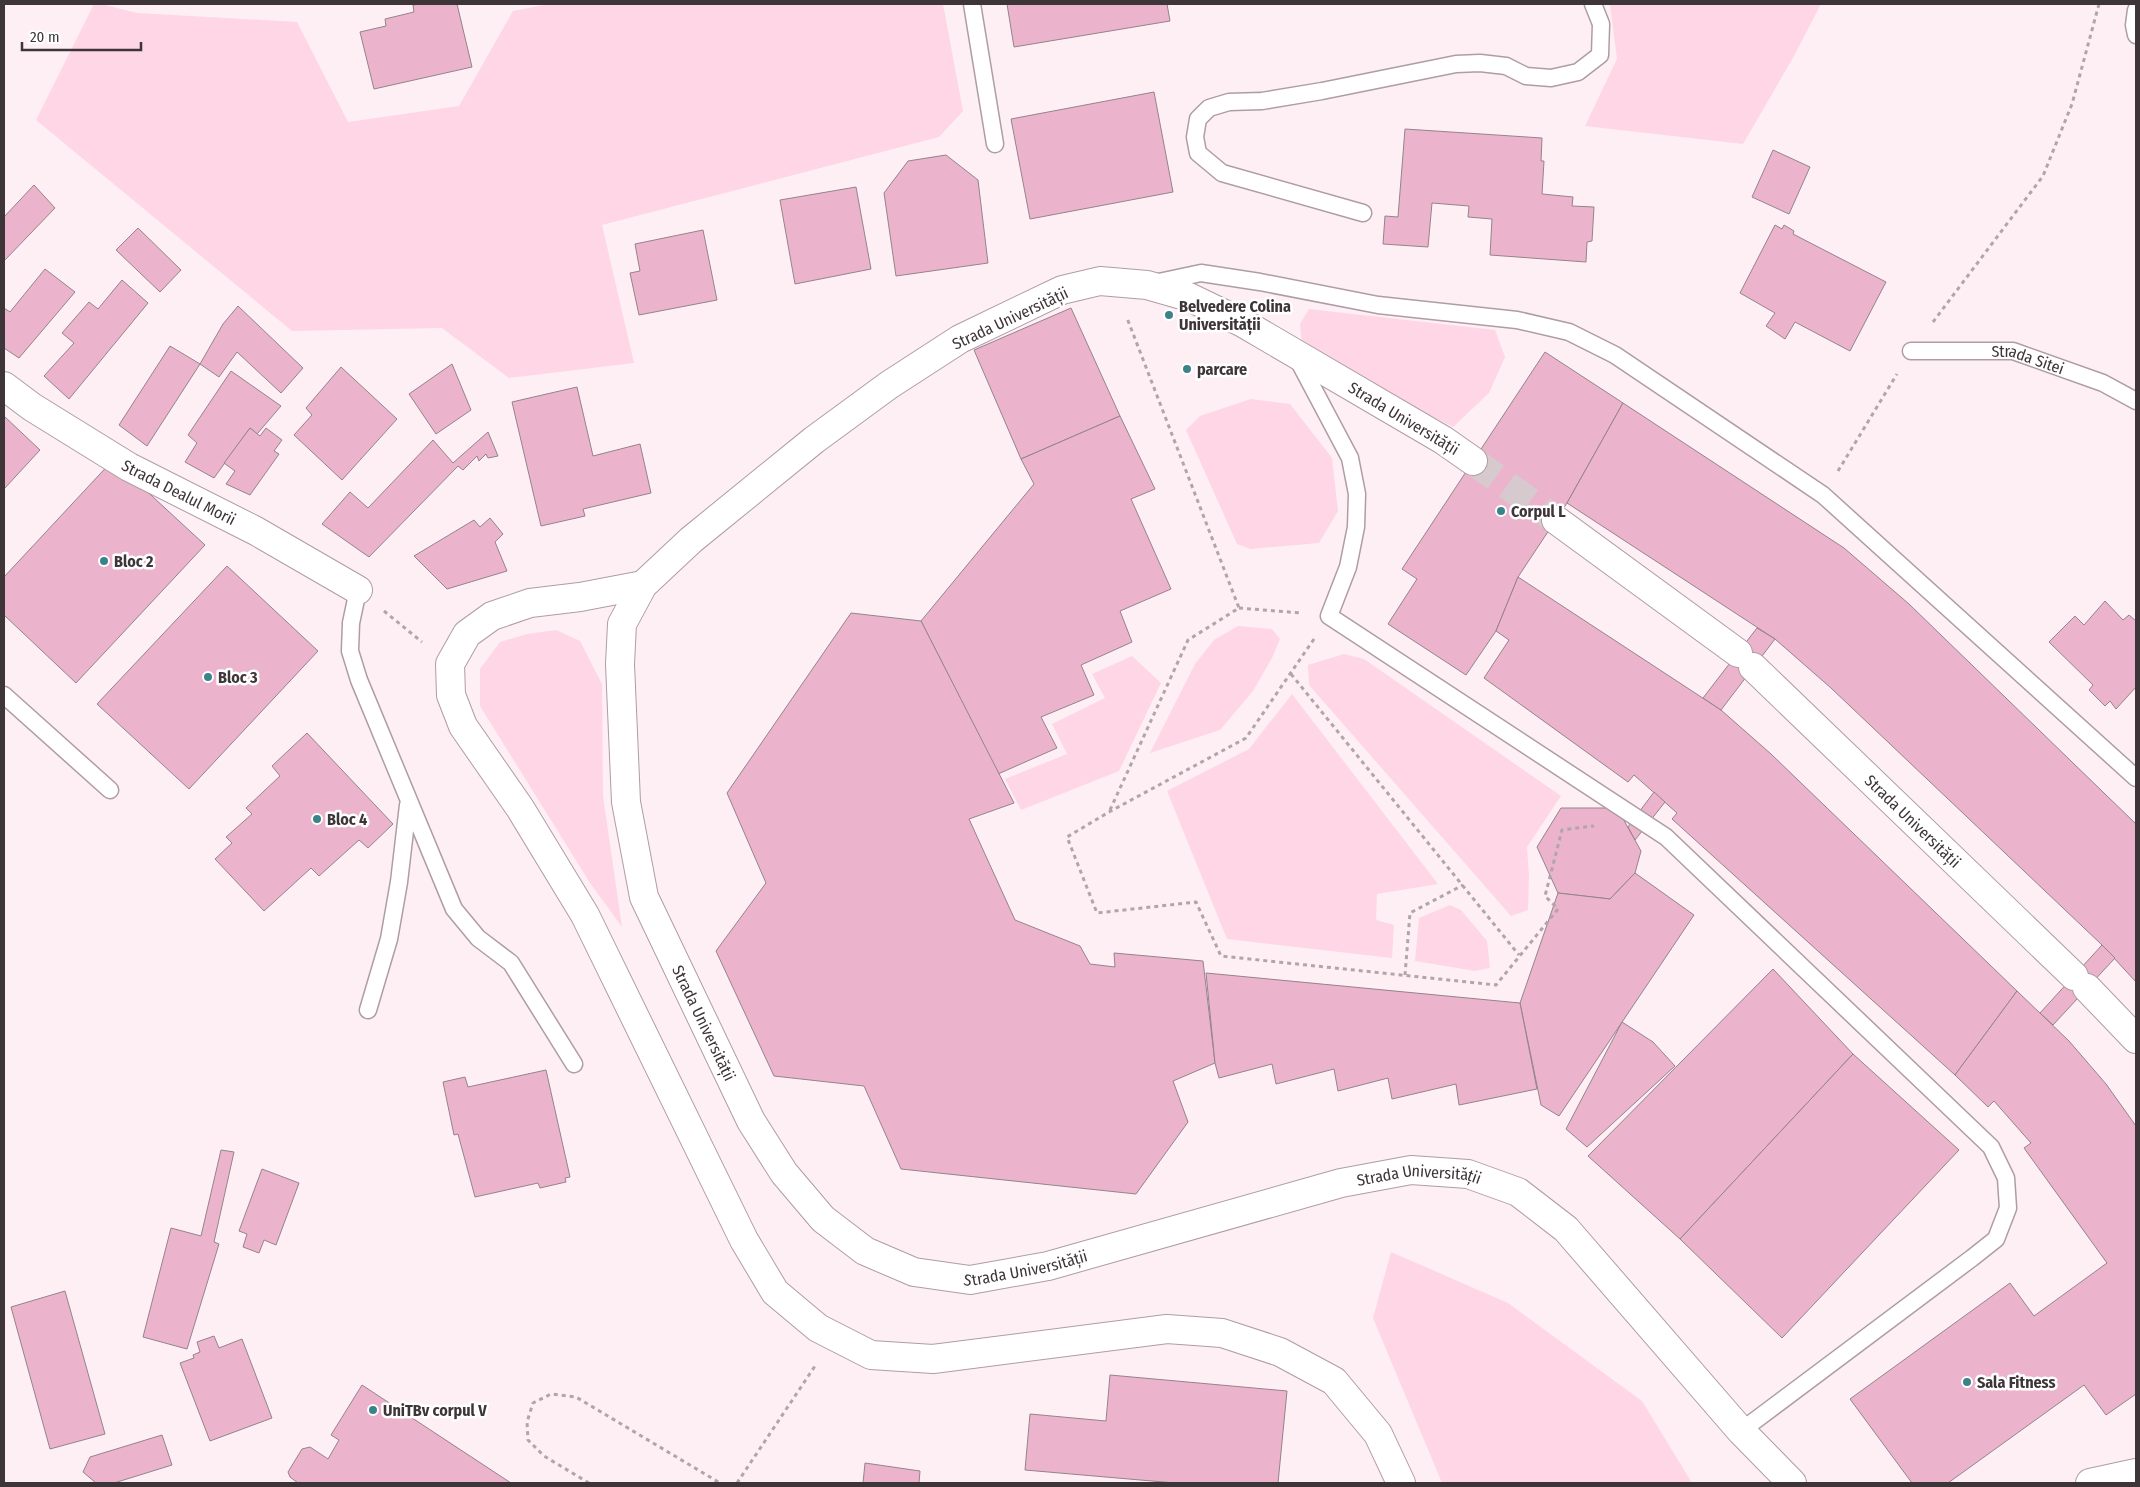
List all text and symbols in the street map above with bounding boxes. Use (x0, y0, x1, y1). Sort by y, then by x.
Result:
scale bar (22, 20, 141, 52)
text: 20 m (30, 28, 60, 46)
street label: Strada Universității (949, 283, 1072, 355)
place label: Belvedere Colina Universității (1179, 297, 1291, 335)
marker: Belvedere Colina Universității (1163, 309, 1175, 321)
street label: Strada Sitei (1991, 341, 2067, 378)
place label: parcare (1197, 360, 1247, 379)
marker: parcare (1181, 363, 1193, 375)
street label: Strada Universității (1345, 378, 1462, 460)
street label: Strada Dealul Morii (118, 456, 239, 529)
place label: Corpul L (1511, 502, 1566, 521)
marker: Corpul L (1495, 505, 1507, 517)
place label: Bloc 2 (114, 552, 154, 571)
marker: Bloc 2 (98, 555, 110, 567)
place label: Bloc 3 (218, 668, 258, 687)
marker: Bloc 3 (202, 671, 214, 683)
street label: Strada Universității (1861, 771, 1964, 872)
place label: Bloc 4 (327, 810, 367, 829)
marker: Bloc 4 (311, 813, 323, 825)
street label: Strada Universității (668, 962, 739, 1084)
street label: Strada Universității (1355, 1161, 1484, 1190)
street label: Strada Universității (963, 1246, 1090, 1290)
place label: Sala Fitness (1977, 1373, 2056, 1392)
marker: Sala Fitness (1961, 1376, 1973, 1388)
place label: UniTBv corpul V (383, 1401, 487, 1420)
marker: UniTBv corpul V (367, 1404, 379, 1416)

